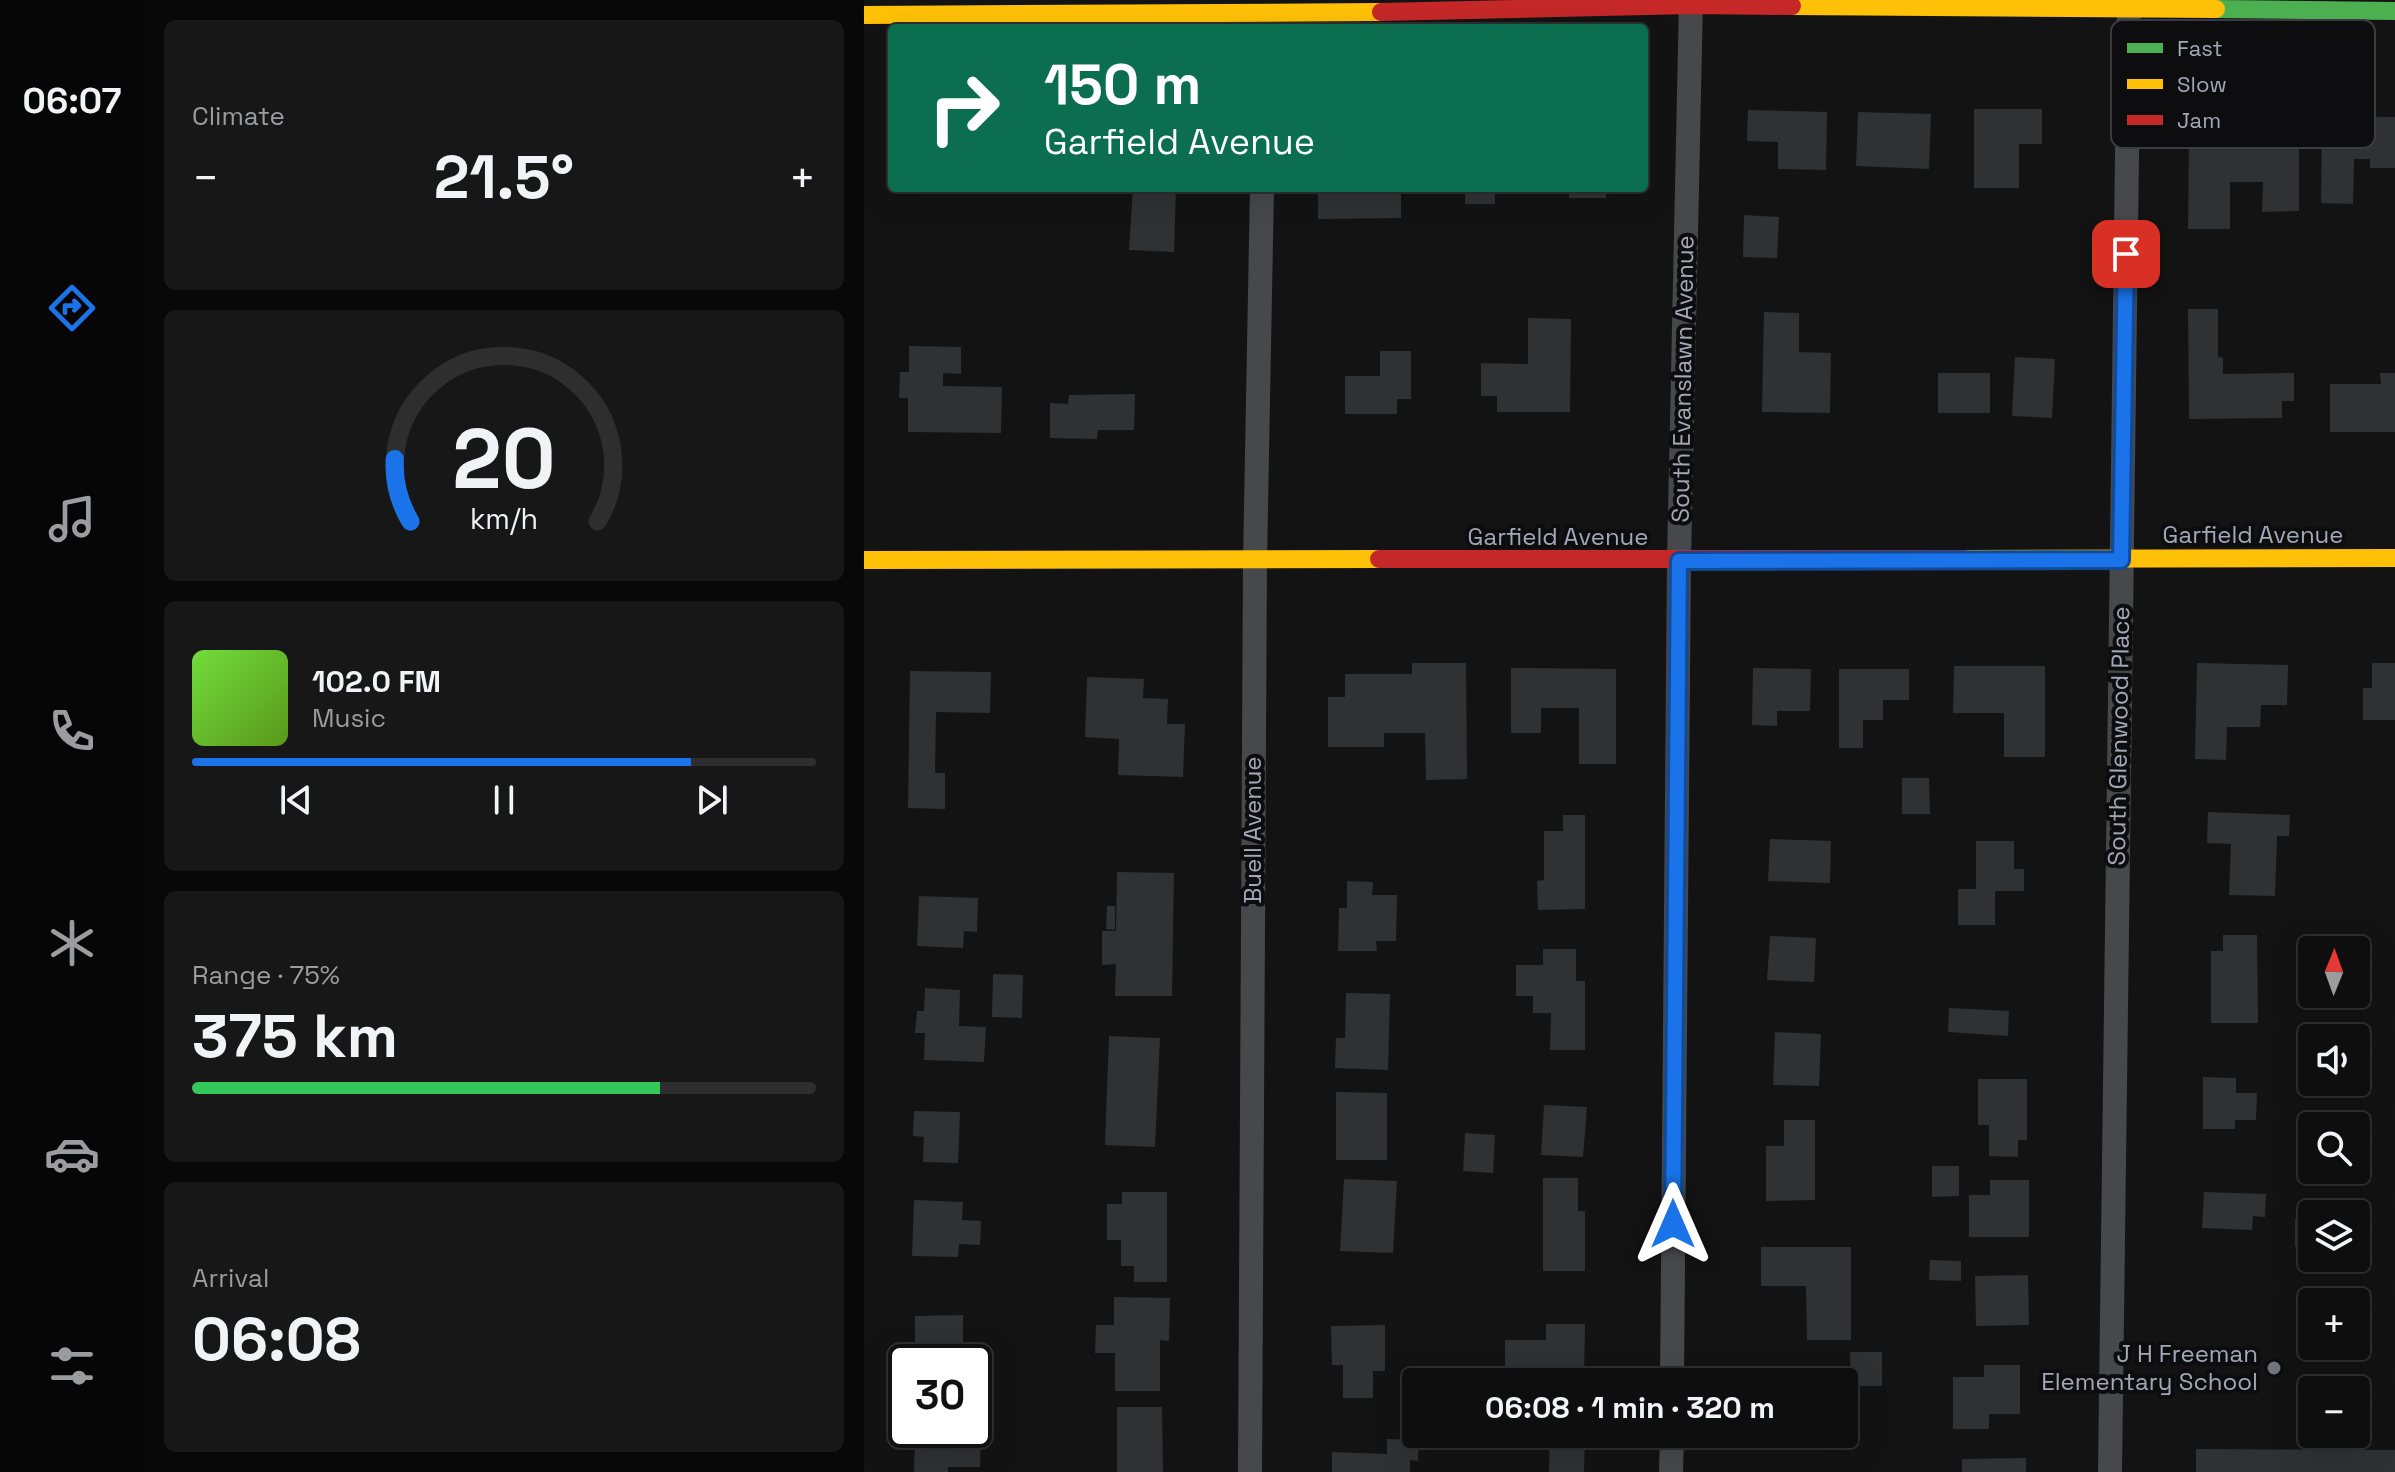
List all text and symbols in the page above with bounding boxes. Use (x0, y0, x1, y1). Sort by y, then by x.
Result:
legend (2111, 20, 2375, 148)
text: Fast (2177, 34, 2223, 62)
text: 150 m (1044, 49, 1201, 120)
icon: right (912, 56, 1016, 160)
text: Slow (2177, 70, 2227, 98)
text: 06:07 (23, 78, 121, 124)
text: Climate (192, 99, 285, 133)
text: Jam (2177, 106, 2221, 134)
text: Garfield Avenue (1044, 119, 1315, 165)
text: 21.5° (434, 139, 574, 216)
text: − (192, 150, 219, 206)
text: + (789, 150, 816, 206)
pin (2092, 220, 2160, 288)
icon: arrive (2104, 232, 2148, 276)
street label: South Evanslawn Avenue (1664, 235, 1701, 523)
icon: directions (44, 280, 100, 336)
text: 20 (452, 405, 556, 511)
icon: music (44, 491, 100, 547)
text: km/h (470, 501, 538, 537)
street label: Garfield Avenue (2163, 519, 2343, 550)
street label: Garfield Avenue (1468, 521, 1648, 552)
street label: South Glenwood Place (2101, 606, 2136, 866)
text: 102.0 FM (312, 662, 441, 701)
text: Music (312, 701, 386, 735)
icon: phone (44, 703, 100, 759)
street label: Buell Avenue (1237, 756, 1268, 904)
icon: previous (274, 778, 318, 822)
icon: pause (482, 778, 526, 822)
icon: next (690, 778, 734, 822)
icon: climate (44, 915, 100, 971)
north arrow (2298, 936, 2370, 1008)
map controls (2298, 936, 2370, 1448)
text: Range · 75% (192, 958, 340, 992)
text: 375 km (192, 998, 398, 1075)
button: sound (2298, 1024, 2370, 1096)
button: search (2298, 1112, 2370, 1184)
icon: car (44, 1126, 100, 1182)
position arrow (1631, 1182, 1715, 1266)
button: layers (2298, 1200, 2370, 1272)
text: Arrival (192, 1261, 269, 1295)
button: + (2298, 1288, 2370, 1360)
text: 06:08 (192, 1301, 361, 1378)
icon: filters (44, 1338, 100, 1394)
place label: J H Freeman Elementary School (2041, 1338, 2258, 1397)
speed limit sign: 30 (888, 1344, 992, 1448)
marker: J H Freeman Elementary School (2265, 1359, 2283, 1377)
button: − (2298, 1376, 2370, 1448)
text: 06:08 · 1 min · 320 m (1485, 1388, 1775, 1427)

